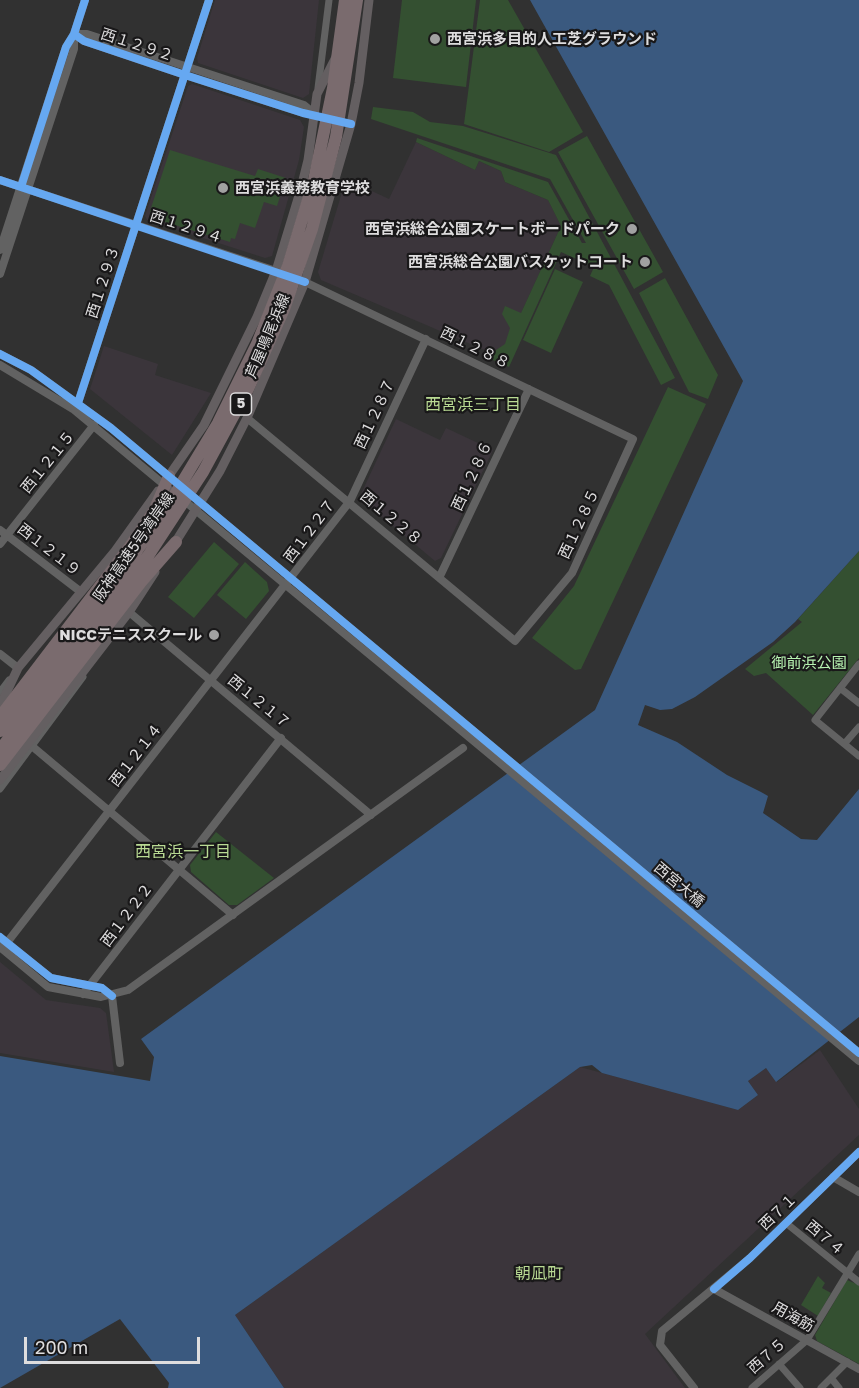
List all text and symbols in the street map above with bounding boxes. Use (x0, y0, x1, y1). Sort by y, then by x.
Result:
street label: 西１２９２ (99, 25, 175, 65)
place label: 西宮浜多目的人工芝グラウンド (447, 30, 657, 48)
marker: 西宮浜多目的人工芝グラウンド (428, 32, 442, 46)
place label: 西宮浜義務教育学校 (235, 179, 370, 197)
marker: 西宮浜義務教育学校 (216, 181, 230, 195)
street label: 西１２９４ (148, 207, 224, 247)
place label: 西宮浜総合公園スケートボードパーク (365, 220, 620, 238)
marker: 西宮浜総合公園スケートボードパーク (625, 222, 639, 236)
street label: 西１２９３ (83, 244, 123, 320)
place label: 西宮浜総合公園バスケットコート (408, 253, 633, 271)
marker: 西宮浜総合公園バスケットコート (638, 255, 652, 269)
street label: 芦屋鳴尾浜線 (242, 291, 294, 381)
street label: 西１２８８ (437, 323, 513, 373)
street label: 西１２８７ (351, 376, 399, 452)
road number: 5 (230, 393, 252, 415)
district label: 西宮浜三丁目 (425, 395, 521, 415)
street label: 西１２１５ (17, 427, 79, 497)
street label: 西１２８６ (448, 438, 496, 514)
street label: 西１２８５ (555, 486, 603, 562)
street label: 西１２２８ (356, 487, 426, 549)
street label: 阪神高速5号湾岸線 (90, 489, 178, 605)
street label: 西１２２７ (280, 496, 340, 566)
street label: 西１２１９ (14, 520, 84, 580)
place label: NICCテニススクール (59, 626, 202, 644)
marker: NICCテニススクール (207, 628, 221, 642)
park label: 御前浜公園 (772, 654, 846, 672)
street label: 西１２１７ (224, 671, 294, 733)
street label: 西１２１４ (106, 720, 166, 790)
district label: 西宮浜一丁目 (135, 842, 231, 862)
street label: 西宮大橋 (650, 859, 708, 911)
street label: 西１２２２ (97, 880, 157, 950)
street label: 西７１ (756, 1190, 800, 1234)
street label: 西７４ (802, 1217, 848, 1259)
district label: 朝凪町 (515, 1264, 563, 1284)
street label: 用海筋 (769, 1298, 817, 1336)
scale bar (27, 1325, 202, 1363)
street label: 西７５ (744, 1334, 790, 1378)
text: 200 m (35, 1336, 88, 1358)

